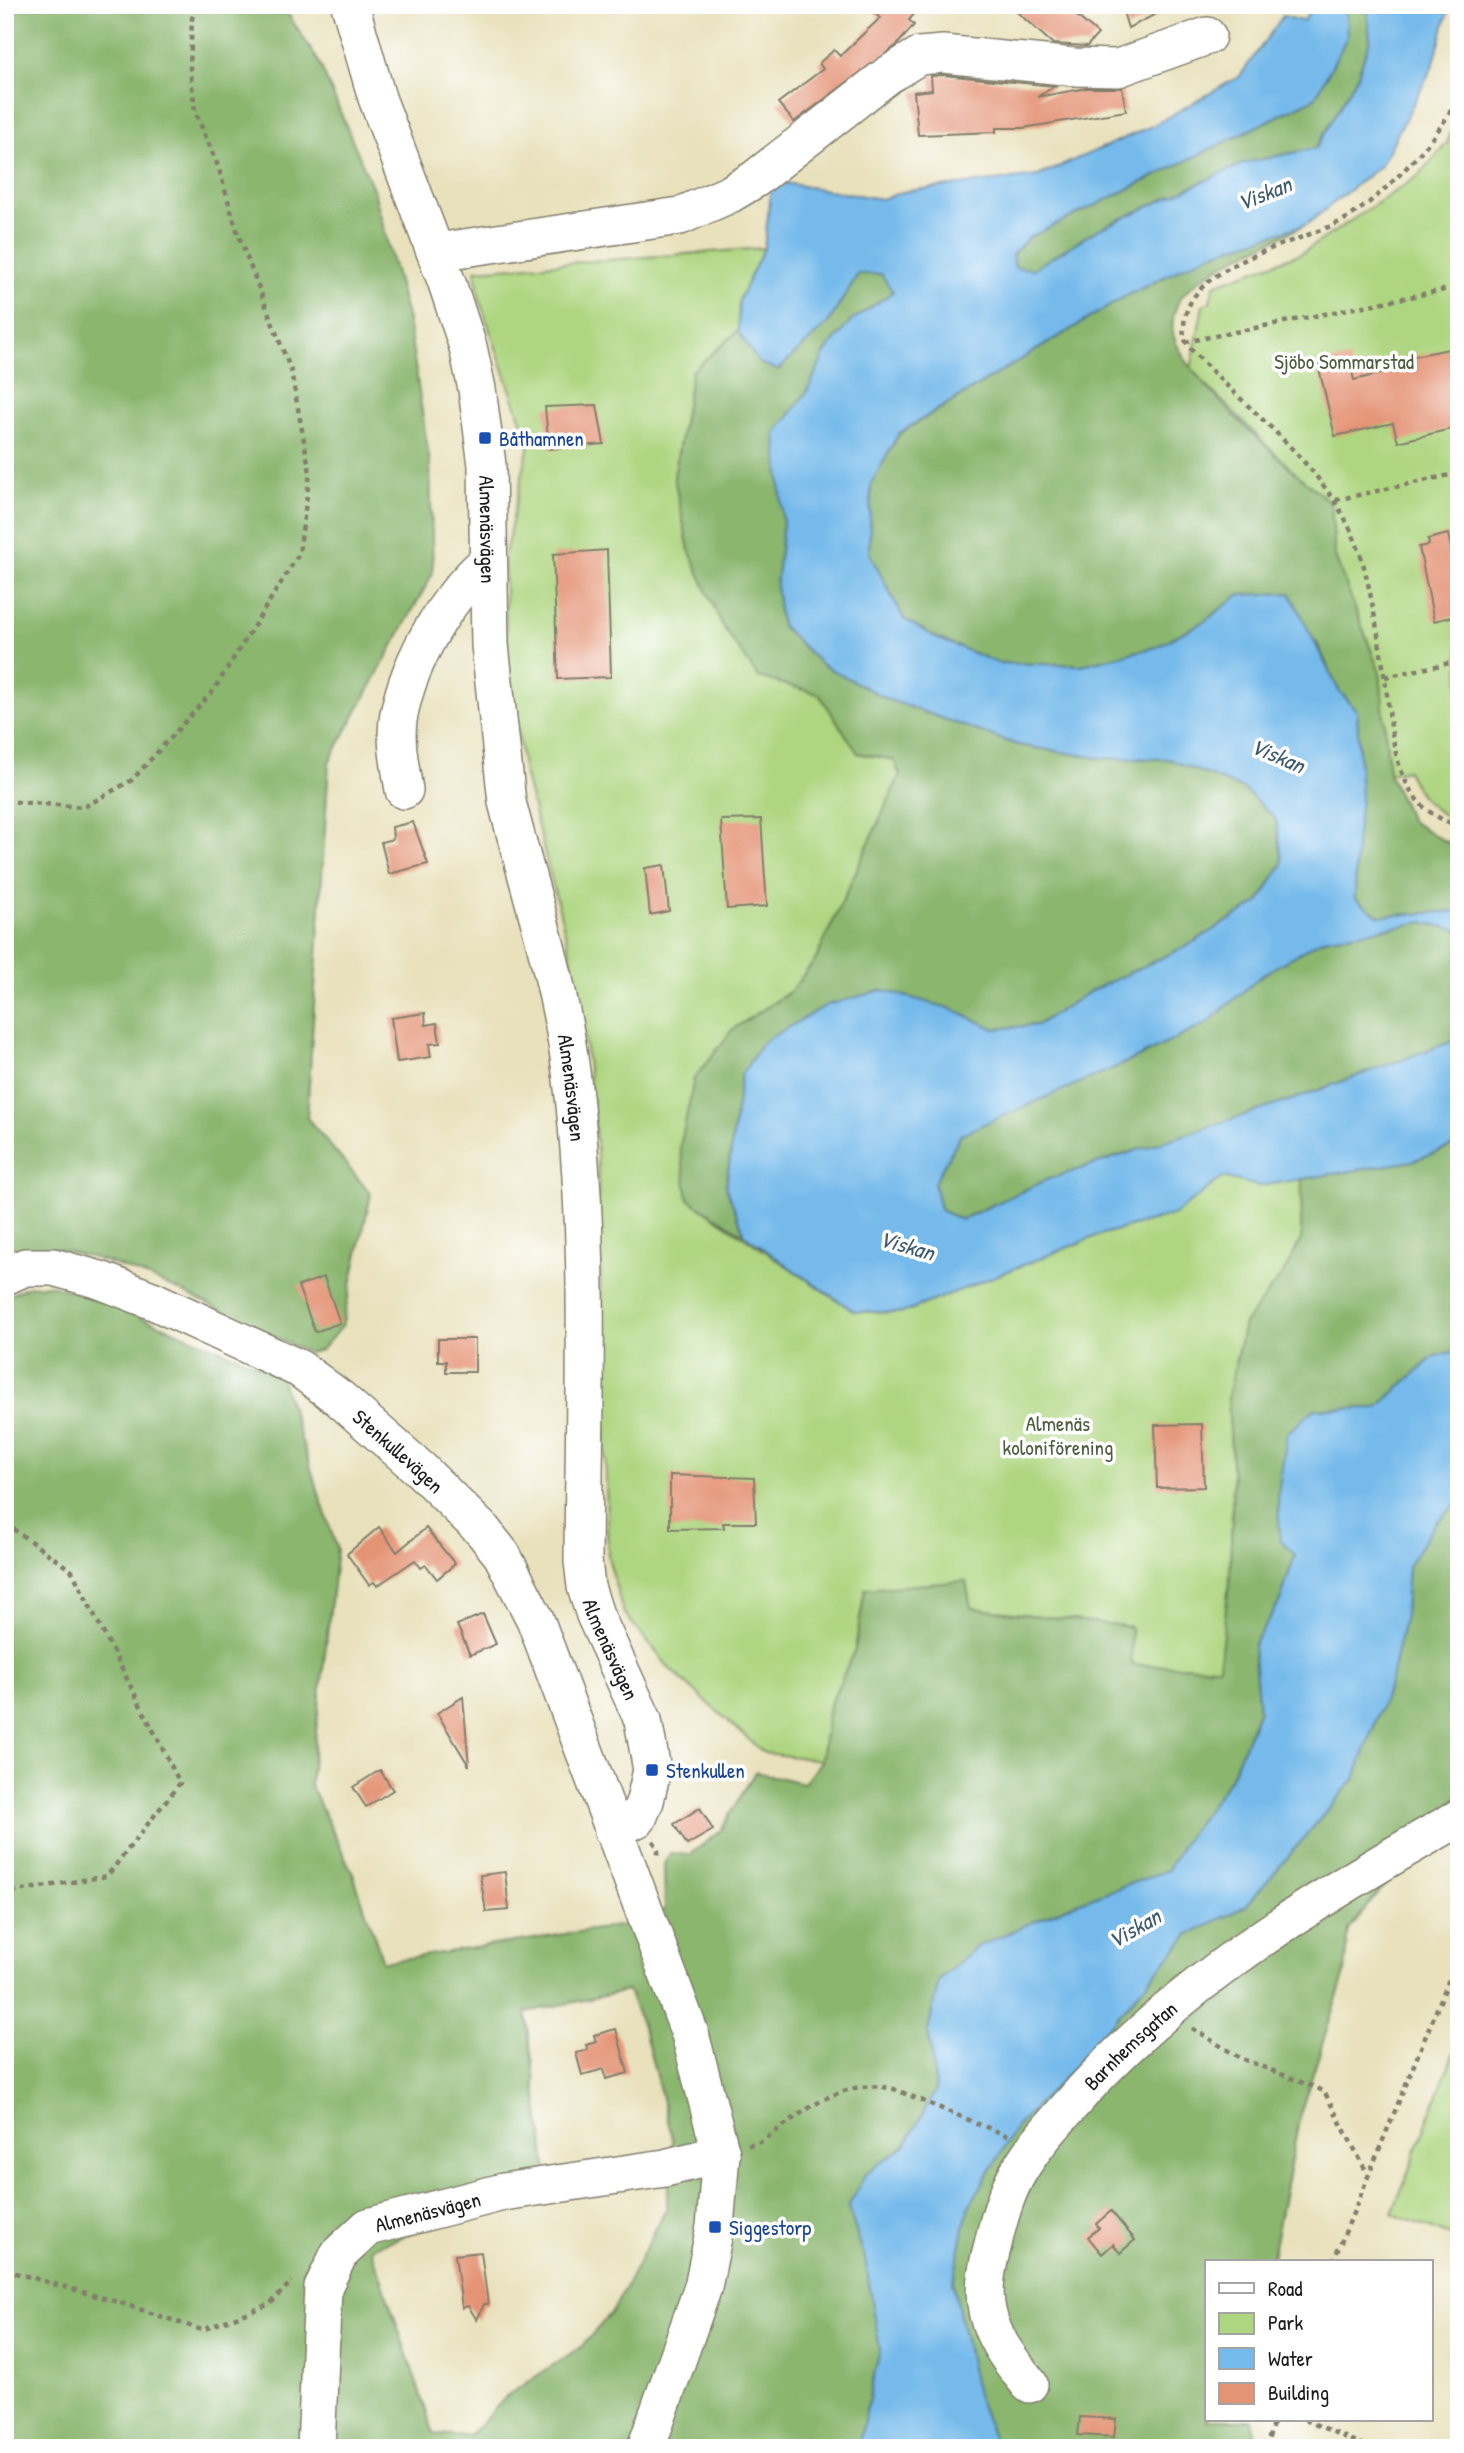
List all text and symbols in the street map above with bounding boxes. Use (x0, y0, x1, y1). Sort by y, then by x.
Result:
water label: Viskan (1232, 168, 1297, 218)
park label: Sjöbo Sommarstad (1274, 347, 1414, 376)
place label: Båthamnen (499, 424, 584, 453)
marker: Båthamnen (477, 430, 493, 446)
street label: Almenäsvägen (473, 475, 503, 584)
water label: Viskan (1246, 730, 1311, 781)
street label: Almenäsvägen (551, 1032, 593, 1143)
water label: Viskan (876, 1222, 940, 1268)
street label: Stenkullevägen (347, 1402, 451, 1499)
park label: Almenäs koloniförening (1003, 1409, 1113, 1462)
street label: Almenäsvägen (576, 1595, 646, 1704)
place label: Stenkullen (666, 1756, 745, 1785)
marker: Stenkullen (644, 1762, 660, 1778)
water label: Viskan (1102, 1900, 1167, 1955)
street label: Barnhemsgatan (1077, 1994, 1183, 2096)
street label: Almenäsvägen (372, 2184, 484, 2239)
place label: Siggestorp (729, 2213, 811, 2242)
marker: Siggestorp (707, 2219, 723, 2235)
legend (1205, 2260, 1432, 2422)
text: Road (1268, 2274, 1302, 2303)
text: Park (1268, 2308, 1303, 2337)
text: Water (1268, 2344, 1313, 2373)
text: Building (1268, 2378, 1329, 2407)

